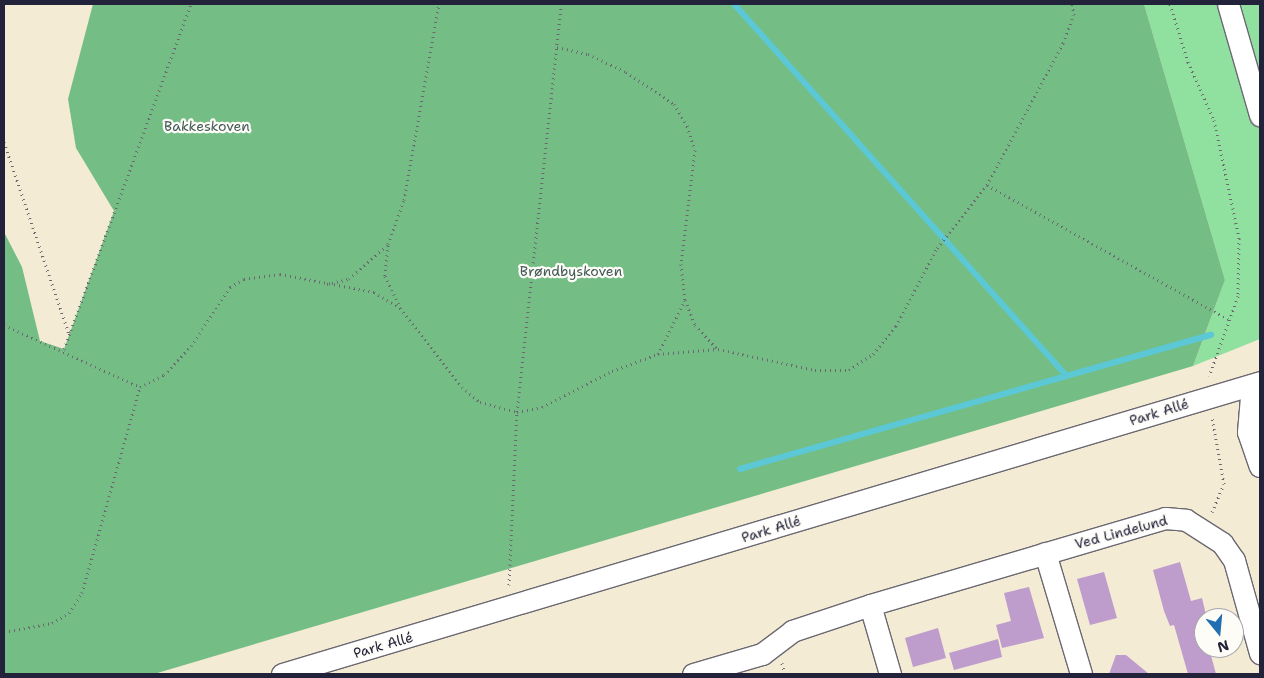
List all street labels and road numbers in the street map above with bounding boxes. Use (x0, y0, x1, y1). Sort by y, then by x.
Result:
street label: Park Allé (1127, 395, 1191, 429)
street label: Park Allé (739, 512, 803, 546)
street label: Ved Lindelund (1073, 512, 1169, 552)
street label: Park Allé (351, 628, 415, 662)

